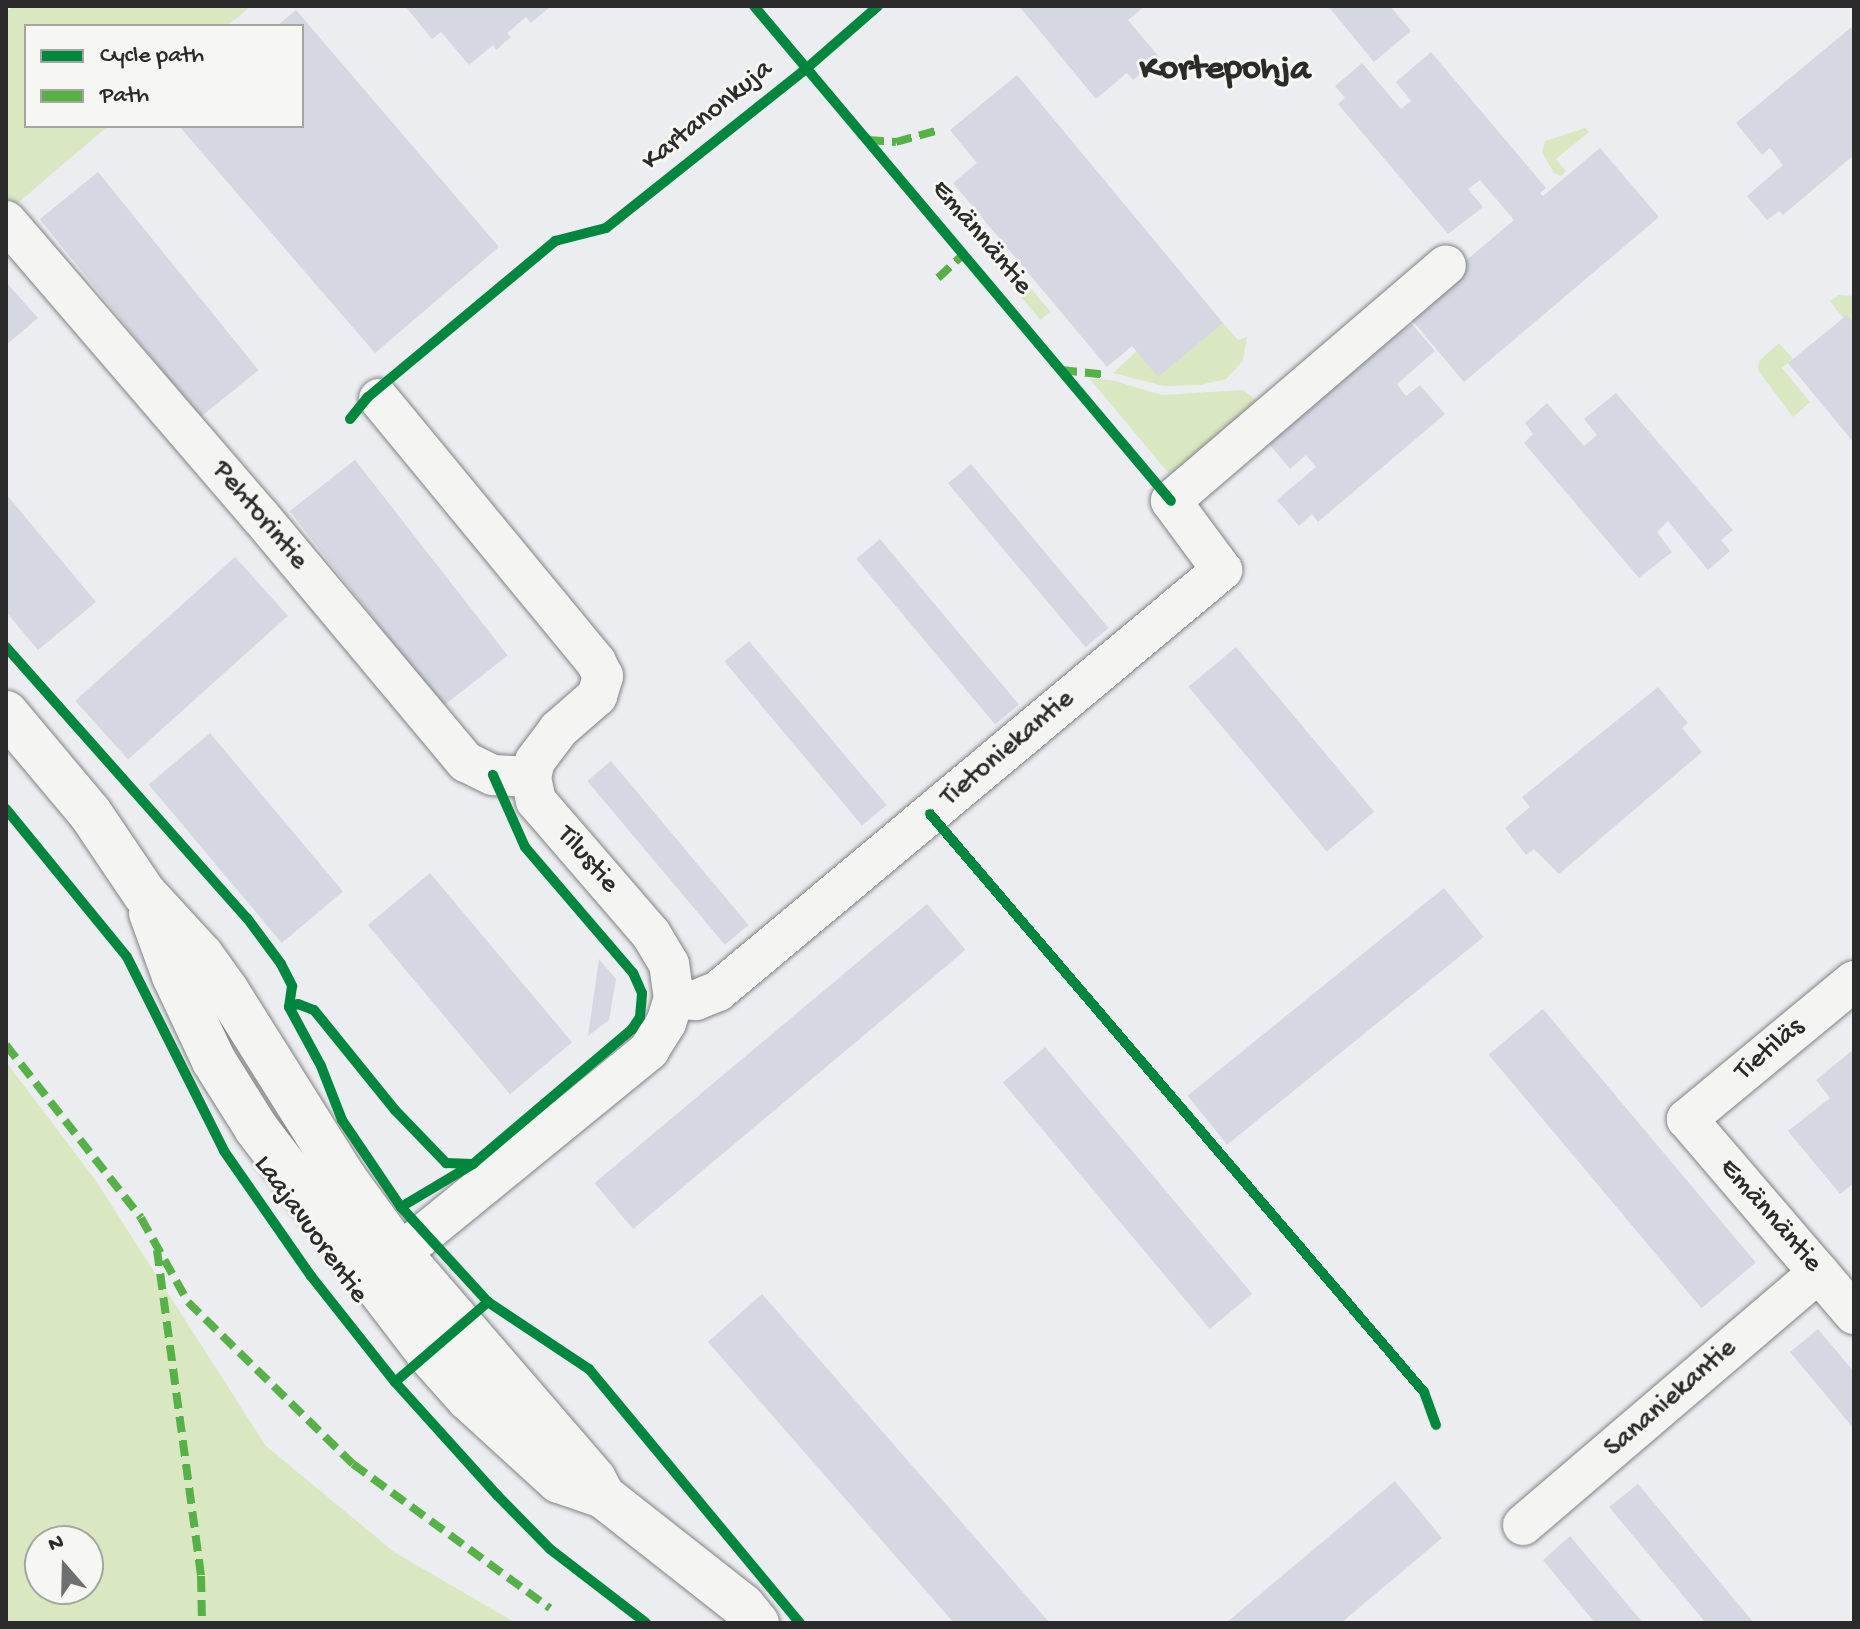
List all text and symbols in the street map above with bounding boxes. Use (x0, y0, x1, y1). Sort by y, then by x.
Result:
legend (24, 24, 304, 128)
text: Cycle path (100, 42, 204, 71)
district label: Kortepohja (1140, 49, 1310, 93)
street label: Kartanonkuja (636, 53, 780, 179)
text: Path (100, 82, 149, 111)
street label: Emännäntie (923, 173, 1039, 303)
street label: Pehtorintie (204, 455, 314, 577)
street label: Tietoniekantie (934, 683, 1082, 815)
street label: Tilustie (549, 819, 625, 901)
street label: Tietiläs (1728, 1011, 1812, 1089)
street label: Laajavuorentie (245, 1149, 375, 1311)
street label: Emännäntie (1711, 1152, 1829, 1280)
street label: Sananiekantie (1598, 1332, 1744, 1466)
north arrow (24, 1525, 104, 1605)
text: N (45, 1530, 68, 1559)

